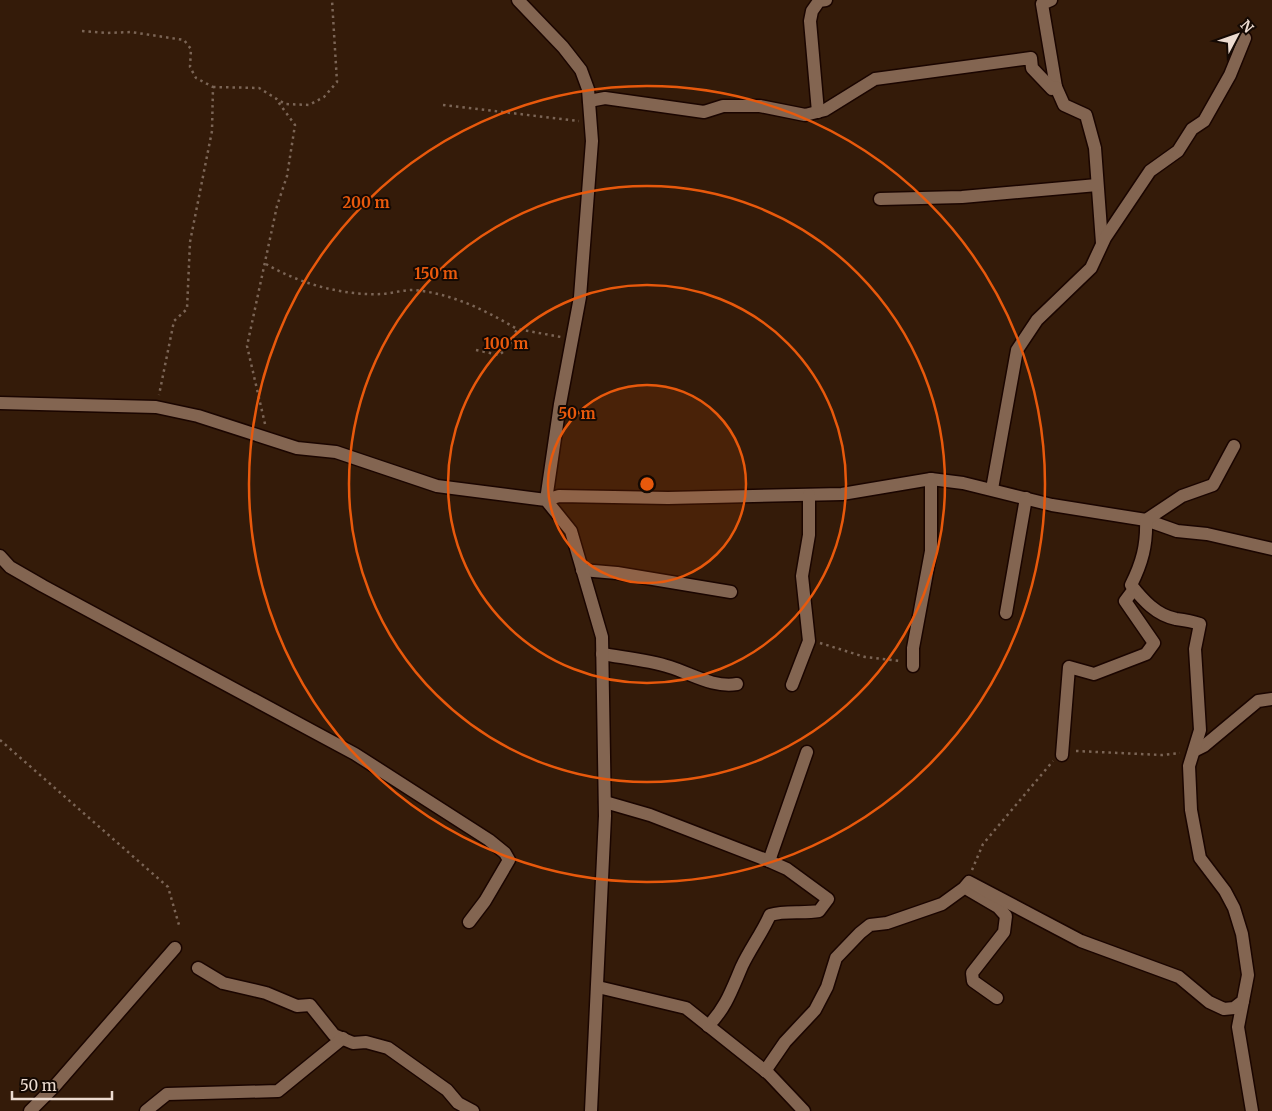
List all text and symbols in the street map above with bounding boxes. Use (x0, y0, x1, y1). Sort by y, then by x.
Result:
north arrow (1212, 10, 1262, 60)
text: N (1236, 16, 1257, 37)
text: 200 m (342, 193, 390, 212)
text: 150 m (414, 264, 458, 283)
text: 100 m (484, 334, 528, 353)
text: 50 m (558, 404, 596, 423)
centre of rings (638, 475, 656, 493)
scale bar (12, 1068, 112, 1100)
text: 50 m (20, 1076, 57, 1095)

